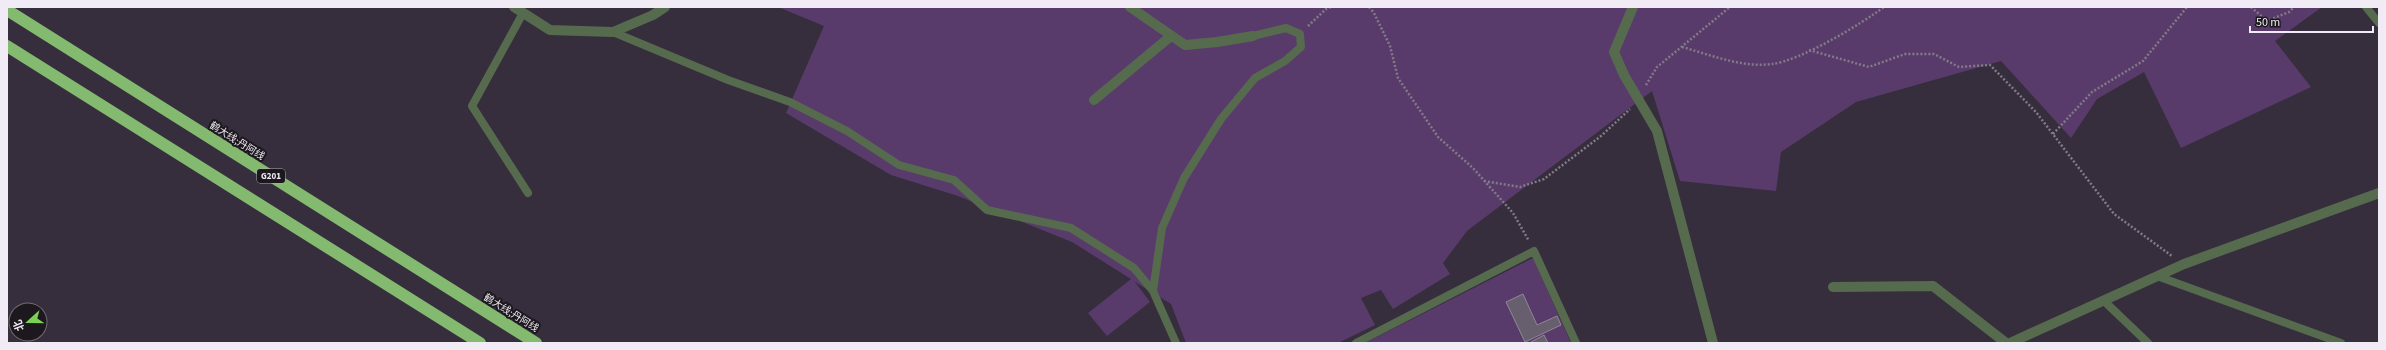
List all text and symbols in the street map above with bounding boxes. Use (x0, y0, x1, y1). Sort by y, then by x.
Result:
scale bar (2250, 8, 2373, 34)
text: 50 m (2256, 14, 2280, 31)
street label: 鹤大线;丹阿线 (207, 119, 267, 163)
road number: G201 (257, 169, 285, 183)
street label: 鹤大线;丹阿线 (481, 291, 541, 335)
north arrow (8, 302, 48, 342)
text: 北 (10, 318, 28, 333)

